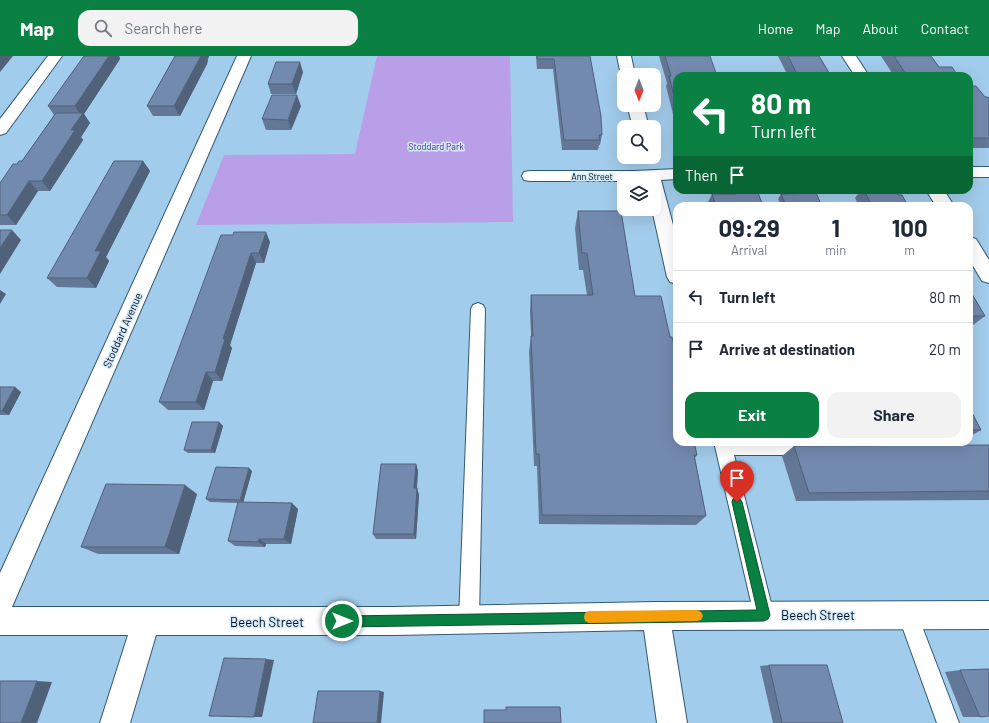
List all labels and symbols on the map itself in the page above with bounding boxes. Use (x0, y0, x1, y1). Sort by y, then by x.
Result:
north arrow (617, 68, 661, 112)
park label: Stoddard Park (408, 141, 464, 152)
street label: Ann Street (571, 171, 613, 182)
street label: Stoddard Avenue (100, 290, 144, 370)
pin (720, 461, 754, 502)
position arrow (321, 600, 363, 642)
street label: Beech Street (781, 607, 855, 623)
street label: Beech Street (230, 614, 304, 630)

